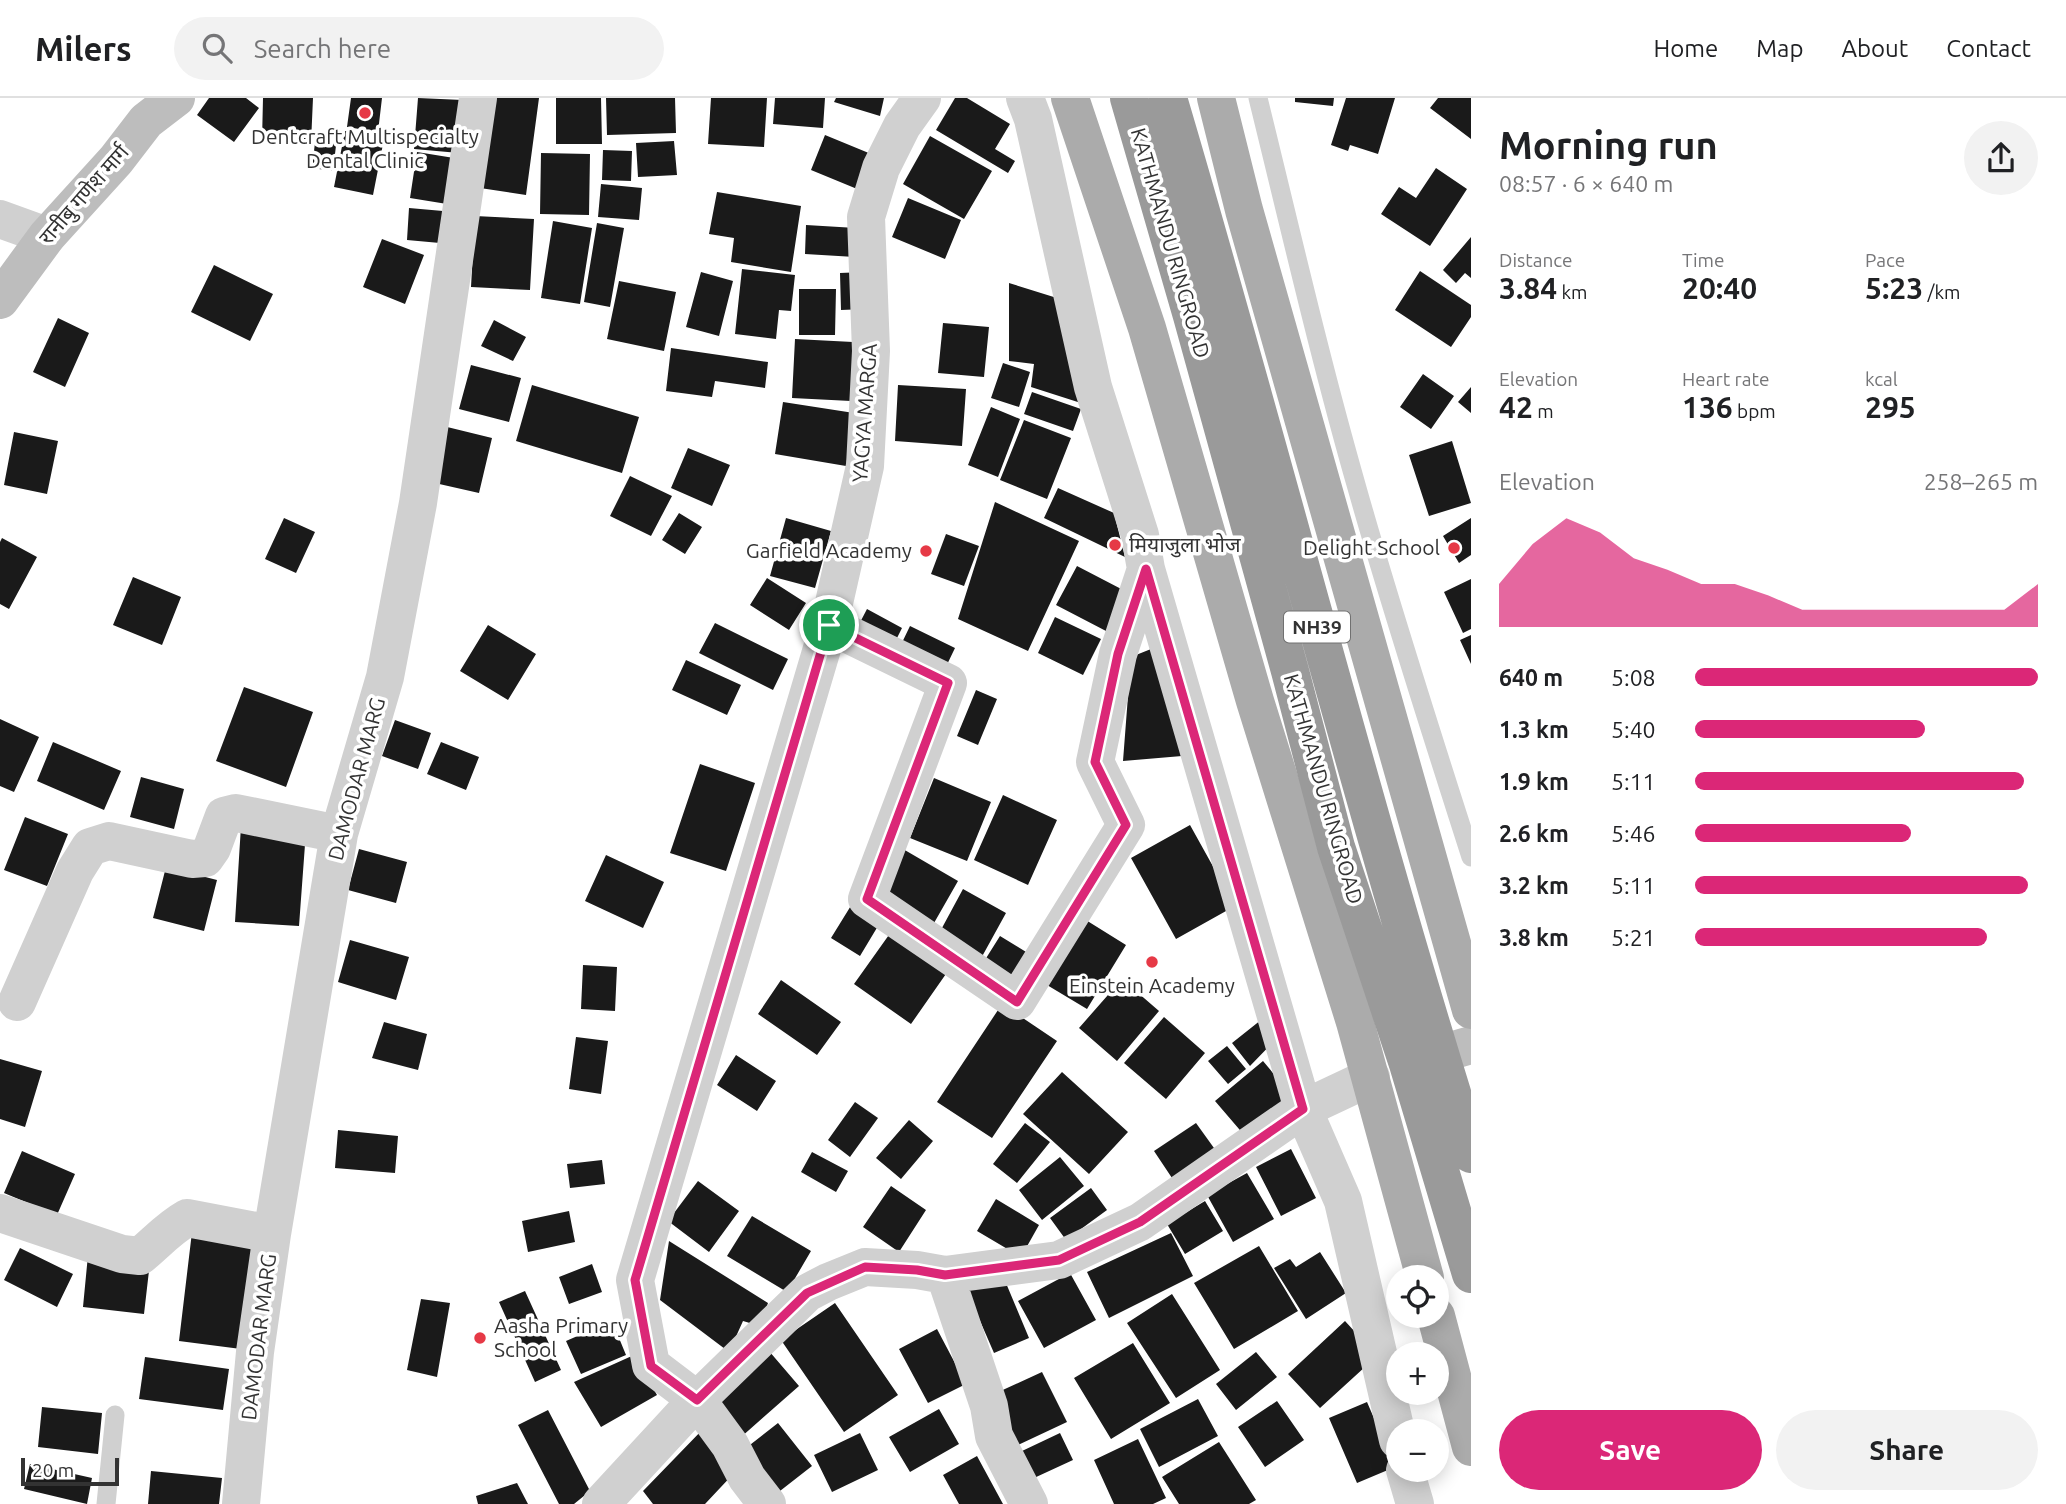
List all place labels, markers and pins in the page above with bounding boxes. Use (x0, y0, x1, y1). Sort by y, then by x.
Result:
marker: Dentcraft Multispecialty Dental Clinic (357, 105, 373, 121)
place label: Dentcraft Multispecialty Dental Clinic (251, 124, 479, 172)
place label: मियाजुला भोज (1129, 532, 1241, 558)
place label: Delight School (1303, 535, 1440, 559)
marker: मियाजुला भोज (1107, 537, 1123, 553)
place label: Garfield Academy (746, 538, 912, 562)
marker: Delight School (1446, 540, 1462, 556)
marker: Garfield Academy (918, 543, 934, 559)
pin (799, 595, 859, 655)
marker: Einstein Academy (1144, 954, 1160, 970)
place label: Einstein Academy (1069, 973, 1235, 997)
place label: Aasha Primary School (494, 1313, 628, 1361)
marker: Aasha Primary School (472, 1330, 488, 1346)

